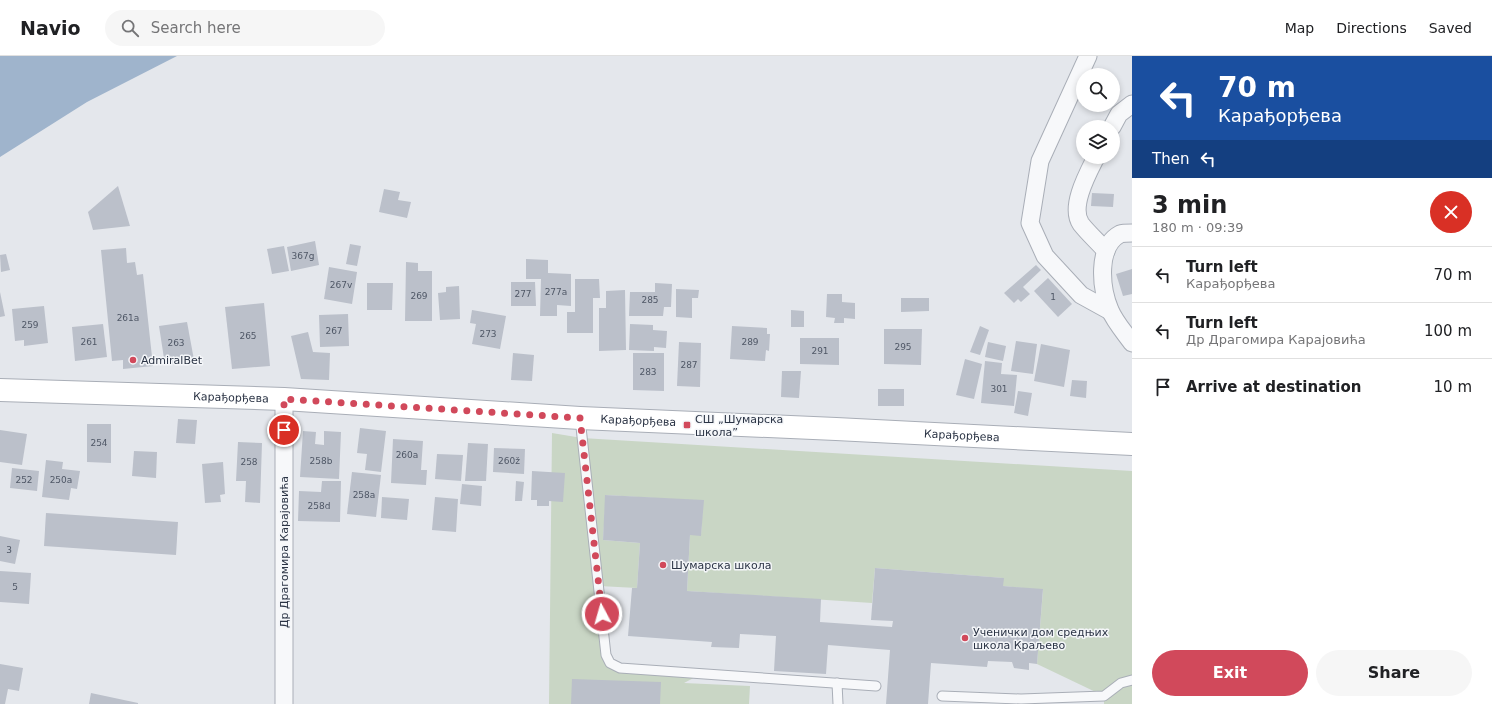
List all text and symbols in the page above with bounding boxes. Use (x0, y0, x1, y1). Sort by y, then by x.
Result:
search box (105, 10, 385, 46)
text: Navio (20, 17, 81, 39)
icon: search (119, 17, 141, 39)
text: Search here (151, 19, 241, 37)
text: Map (1285, 20, 1314, 36)
text: Directions (1336, 20, 1407, 36)
text: Saved (1429, 20, 1472, 36)
map controls (1076, 68, 1120, 164)
button: search (1076, 68, 1120, 112)
text: 70 m (1218, 71, 1296, 104)
icon: left (1152, 72, 1204, 124)
text: Карађорђева (1218, 105, 1342, 126)
button: layers (1076, 120, 1120, 164)
icon: left (1197, 148, 1219, 170)
text: Then (1152, 150, 1189, 168)
text: 3 min (1152, 191, 1227, 219)
button: close (1430, 191, 1472, 233)
text: 180 m · 09:39 (1152, 220, 1243, 235)
house number: 367g (292, 251, 314, 261)
text: Turn left (1186, 258, 1258, 276)
icon: left (1152, 264, 1174, 286)
text: 70 m (1434, 266, 1472, 284)
text: Карађорђева (1186, 276, 1276, 291)
house number: 267v (330, 280, 353, 290)
house number: 277a (545, 287, 567, 297)
house number: 277 (514, 289, 532, 299)
house number: 269 (410, 291, 428, 301)
house number: 1 (1050, 292, 1056, 302)
house number: 285 (641, 295, 659, 305)
house number: 261a (117, 313, 139, 323)
text: Turn left (1186, 314, 1258, 332)
house number: 259 (21, 320, 39, 330)
icon: left (1152, 320, 1174, 342)
text: 100 m (1424, 322, 1472, 340)
house number: 267 (325, 326, 343, 336)
house number: 273 (479, 329, 497, 339)
house number: 265 (239, 331, 257, 341)
text: Др Драгомира Карајовића (1186, 332, 1366, 347)
house number: 261 (80, 337, 98, 347)
house number: 289 (741, 337, 759, 347)
house number: 263 (167, 338, 185, 348)
house number: 295 (894, 342, 912, 352)
house number: 291 (811, 346, 829, 356)
place label: AdmiralBet (141, 354, 203, 367)
marker: AdmiralBet (128, 355, 138, 365)
house number: 287 (680, 360, 698, 370)
house number: 283 (639, 367, 657, 377)
icon: arrive (1152, 376, 1174, 398)
text: Arrive at destination (1186, 378, 1361, 396)
text: 10 m (1434, 378, 1472, 396)
house number: 301 (990, 384, 1008, 394)
street label: Карађорђева (193, 390, 269, 406)
pin (267, 413, 301, 447)
street label: Карађорђева (600, 413, 676, 429)
place label: СШ „Шумарска школа” (695, 413, 783, 439)
icon: arrive (273, 419, 295, 441)
marker: СШ „Шумарска школа” (682, 420, 692, 430)
street label: Карађорђева (924, 427, 1000, 444)
house number: 254 (90, 438, 108, 448)
house number: 260a (396, 450, 418, 460)
house number: 258b (310, 456, 333, 466)
house number: 260ž (498, 456, 520, 466)
house number: 258 (240, 457, 258, 467)
house number: 252 (15, 475, 33, 485)
house number: 250a (50, 475, 72, 485)
street label: Др Драгомира Карајовића (278, 476, 291, 628)
house number: 258a (353, 490, 375, 500)
house number: 258d (308, 501, 330, 511)
house number: 3 (6, 545, 12, 555)
place label: Шумарска школа (671, 559, 771, 572)
marker: Шумарска школа (658, 560, 668, 570)
house number: 5 (12, 582, 18, 592)
position arrow (581, 593, 623, 635)
place label: Ученички дом средњих школа Краљево (973, 626, 1109, 652)
marker: Ученички дом средњих школа Краљево (960, 633, 970, 643)
button: Exit (1152, 650, 1308, 696)
button: Share (1316, 650, 1472, 696)

